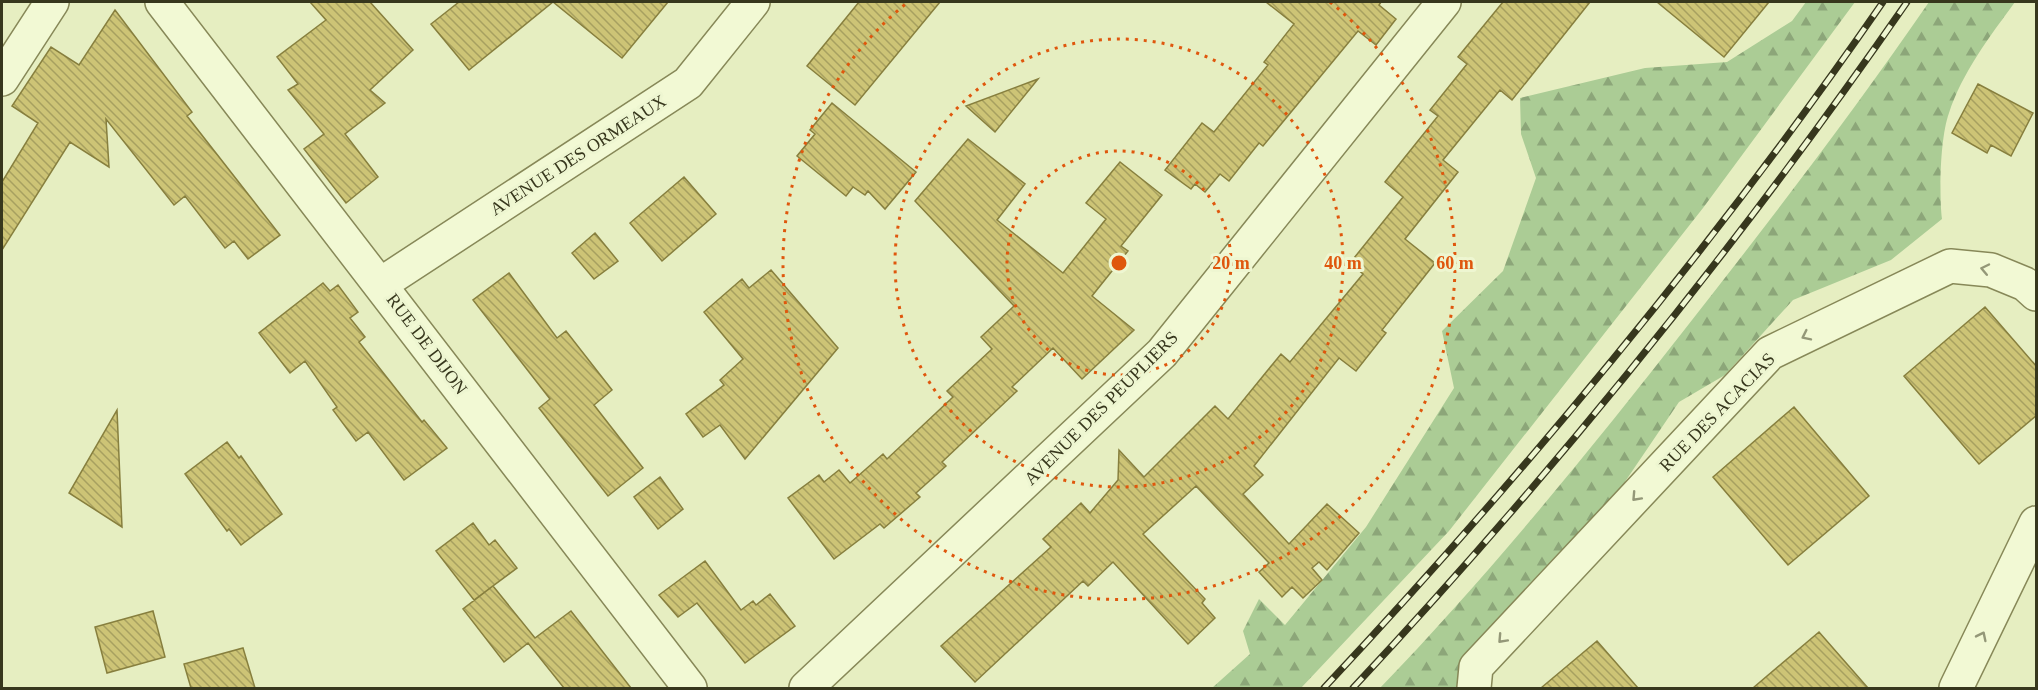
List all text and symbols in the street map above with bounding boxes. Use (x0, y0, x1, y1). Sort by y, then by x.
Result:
street label: AVENUE DES ORMEAUX (486, 91, 670, 219)
centre of rings (1109, 253, 1129, 273)
text: 20 m (1212, 253, 1250, 273)
text: 40 m (1324, 253, 1362, 273)
text: 60 m (1436, 253, 1474, 273)
one-way arrow (1980, 264, 1990, 277)
street label: RUE DE DIJON (383, 290, 471, 398)
street label: AVENUE DES PEUPLIERS (1020, 327, 1182, 489)
one-way arrow (1802, 328, 1813, 340)
street label: RUE DES ACACIAS (1655, 349, 1779, 475)
one-way arrow (1632, 490, 1643, 501)
one-way arrow (1974, 631, 1986, 642)
one-way arrow (1498, 633, 1509, 643)

